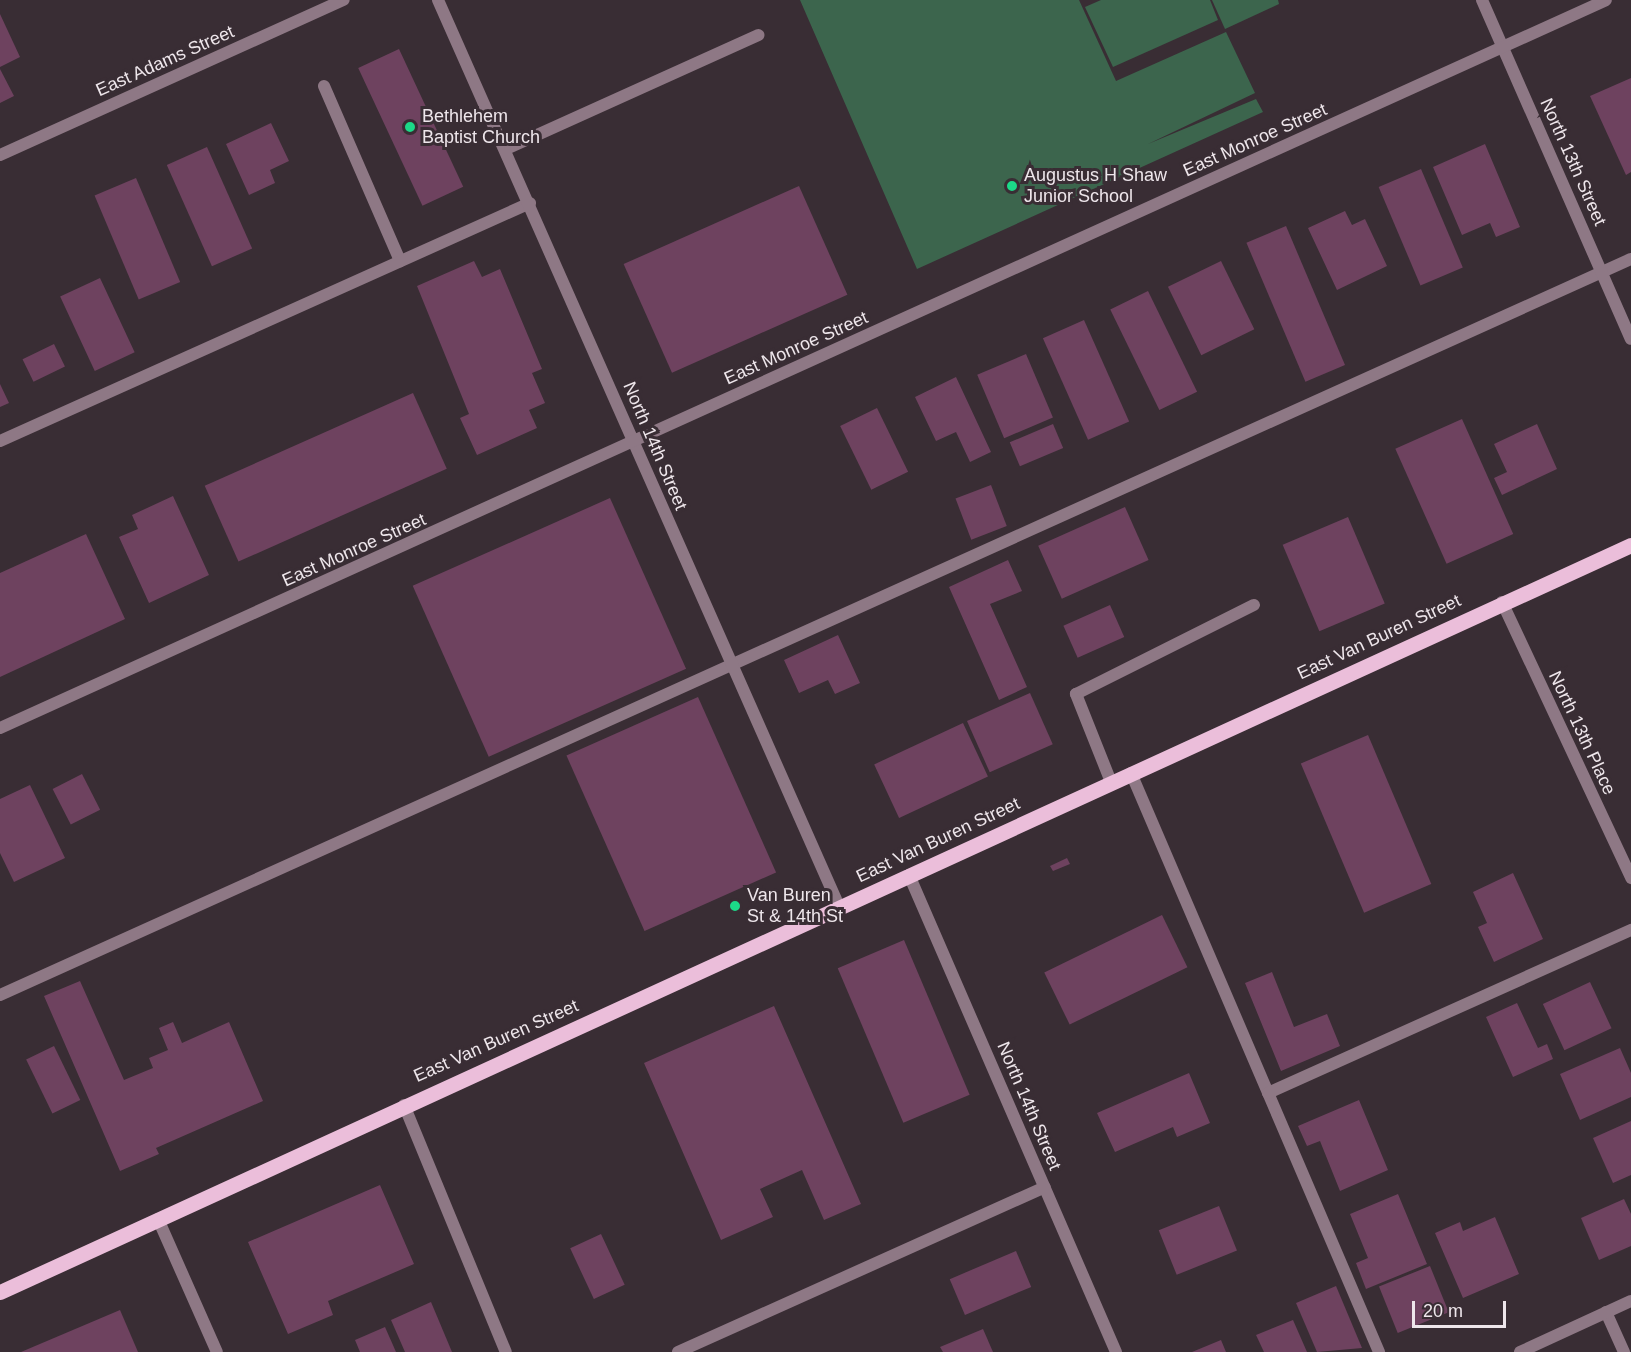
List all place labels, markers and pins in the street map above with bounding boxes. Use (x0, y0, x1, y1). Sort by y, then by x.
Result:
place label: Bethlehem Baptist Church (422, 106, 540, 148)
marker: Bethlehem Baptist Church (403, 120, 417, 134)
place label: Augustus H Shaw Junior School (1024, 165, 1167, 207)
marker: Augustus H Shaw Junior School (1005, 179, 1019, 193)
place label: Van Buren St & 14th St (747, 885, 843, 928)
marker: Van Buren St & 14th St (728, 899, 742, 913)

